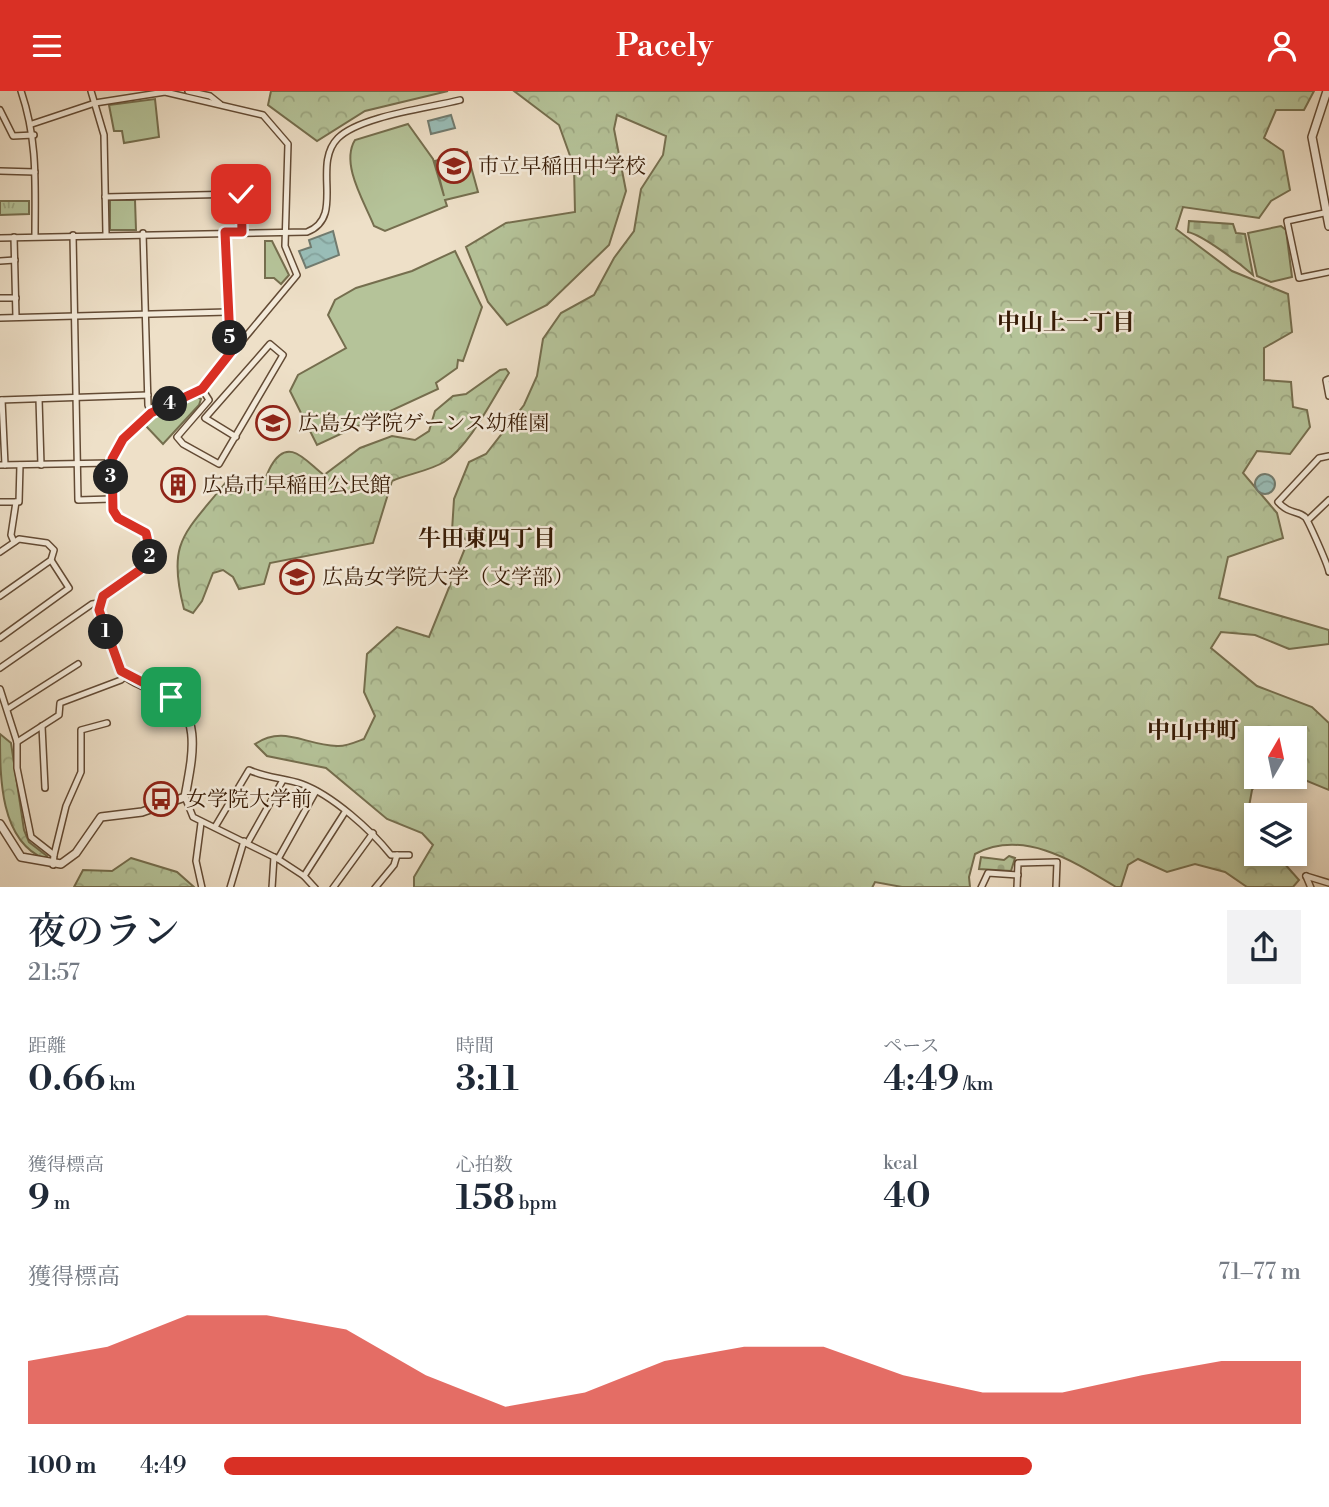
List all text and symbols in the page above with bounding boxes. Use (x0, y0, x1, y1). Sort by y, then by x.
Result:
text: Pacely (616, 26, 713, 66)
icon: menu (28, 27, 66, 65)
icon: person (1263, 27, 1301, 65)
school or university icon: 市立早稲田中学校 (435, 147, 473, 185)
place label: 市立早稲田中学校 (478, 154, 646, 180)
pin (211, 164, 271, 224)
icon: check (222, 175, 260, 213)
district label: 中山上一丁目 (997, 309, 1135, 337)
pin: 5 (212, 321, 247, 355)
text: 5 (224, 325, 235, 349)
pin: 4 (152, 387, 188, 421)
text: 4 (163, 391, 176, 415)
school or university icon: 広島女学院ゲーンス幼稚園 (254, 404, 292, 442)
place label: 広島女学院ゲーンス幼稚園 (298, 411, 549, 437)
pin: 3 (94, 459, 128, 495)
text: 3 (105, 464, 116, 488)
building icon: 広島市早稲田公民館 (159, 466, 197, 504)
place label: 広島市早稲田公民館 (202, 473, 391, 499)
district label: 牛田東四丁目 (418, 525, 556, 553)
pin: 2 (132, 539, 168, 575)
text: 2 (144, 544, 155, 568)
school or university icon: 広島女学院大学（文学部） (278, 558, 316, 596)
place label: 広島女学院大学（文学部） (322, 565, 574, 591)
pin: 1 (88, 615, 124, 649)
text: 1 (101, 619, 110, 643)
pin (141, 667, 201, 727)
icon: arrive (152, 678, 190, 716)
district label: 中山中町 (1147, 717, 1239, 745)
north arrow (1244, 726, 1307, 789)
map controls (1244, 726, 1307, 866)
bus stop icon: 女学院大学前 (142, 780, 180, 818)
place label: 女学院大学前 (186, 787, 312, 813)
button: layers (1244, 803, 1307, 866)
text: 夜のラン (28, 909, 180, 956)
button: share (1227, 910, 1301, 984)
text: 21:57 (28, 959, 80, 987)
text: 距離 (28, 1034, 66, 1058)
text: 時間 (456, 1034, 494, 1058)
text: ペース (883, 1034, 939, 1058)
text: 0.66 (28, 1058, 105, 1101)
text: 3:11 (456, 1058, 519, 1101)
text: 4:49 (883, 1058, 959, 1101)
text: km (105, 1072, 136, 1096)
text: /km (959, 1072, 993, 1096)
text: kcal (883, 1151, 918, 1175)
text: 獲得標高 (28, 1153, 104, 1177)
text: 心拍数 (456, 1153, 513, 1177)
text: 40 (883, 1175, 931, 1218)
text: 9 (28, 1177, 50, 1220)
text: 158 (456, 1177, 515, 1220)
text: m (50, 1191, 70, 1215)
text: bpm (515, 1191, 557, 1215)
text: 71–77 m (1218, 1258, 1301, 1286)
text: 獲得標高 (28, 1263, 120, 1291)
text: 100 m (28, 1452, 96, 1480)
text: 4:49 (140, 1452, 187, 1480)

